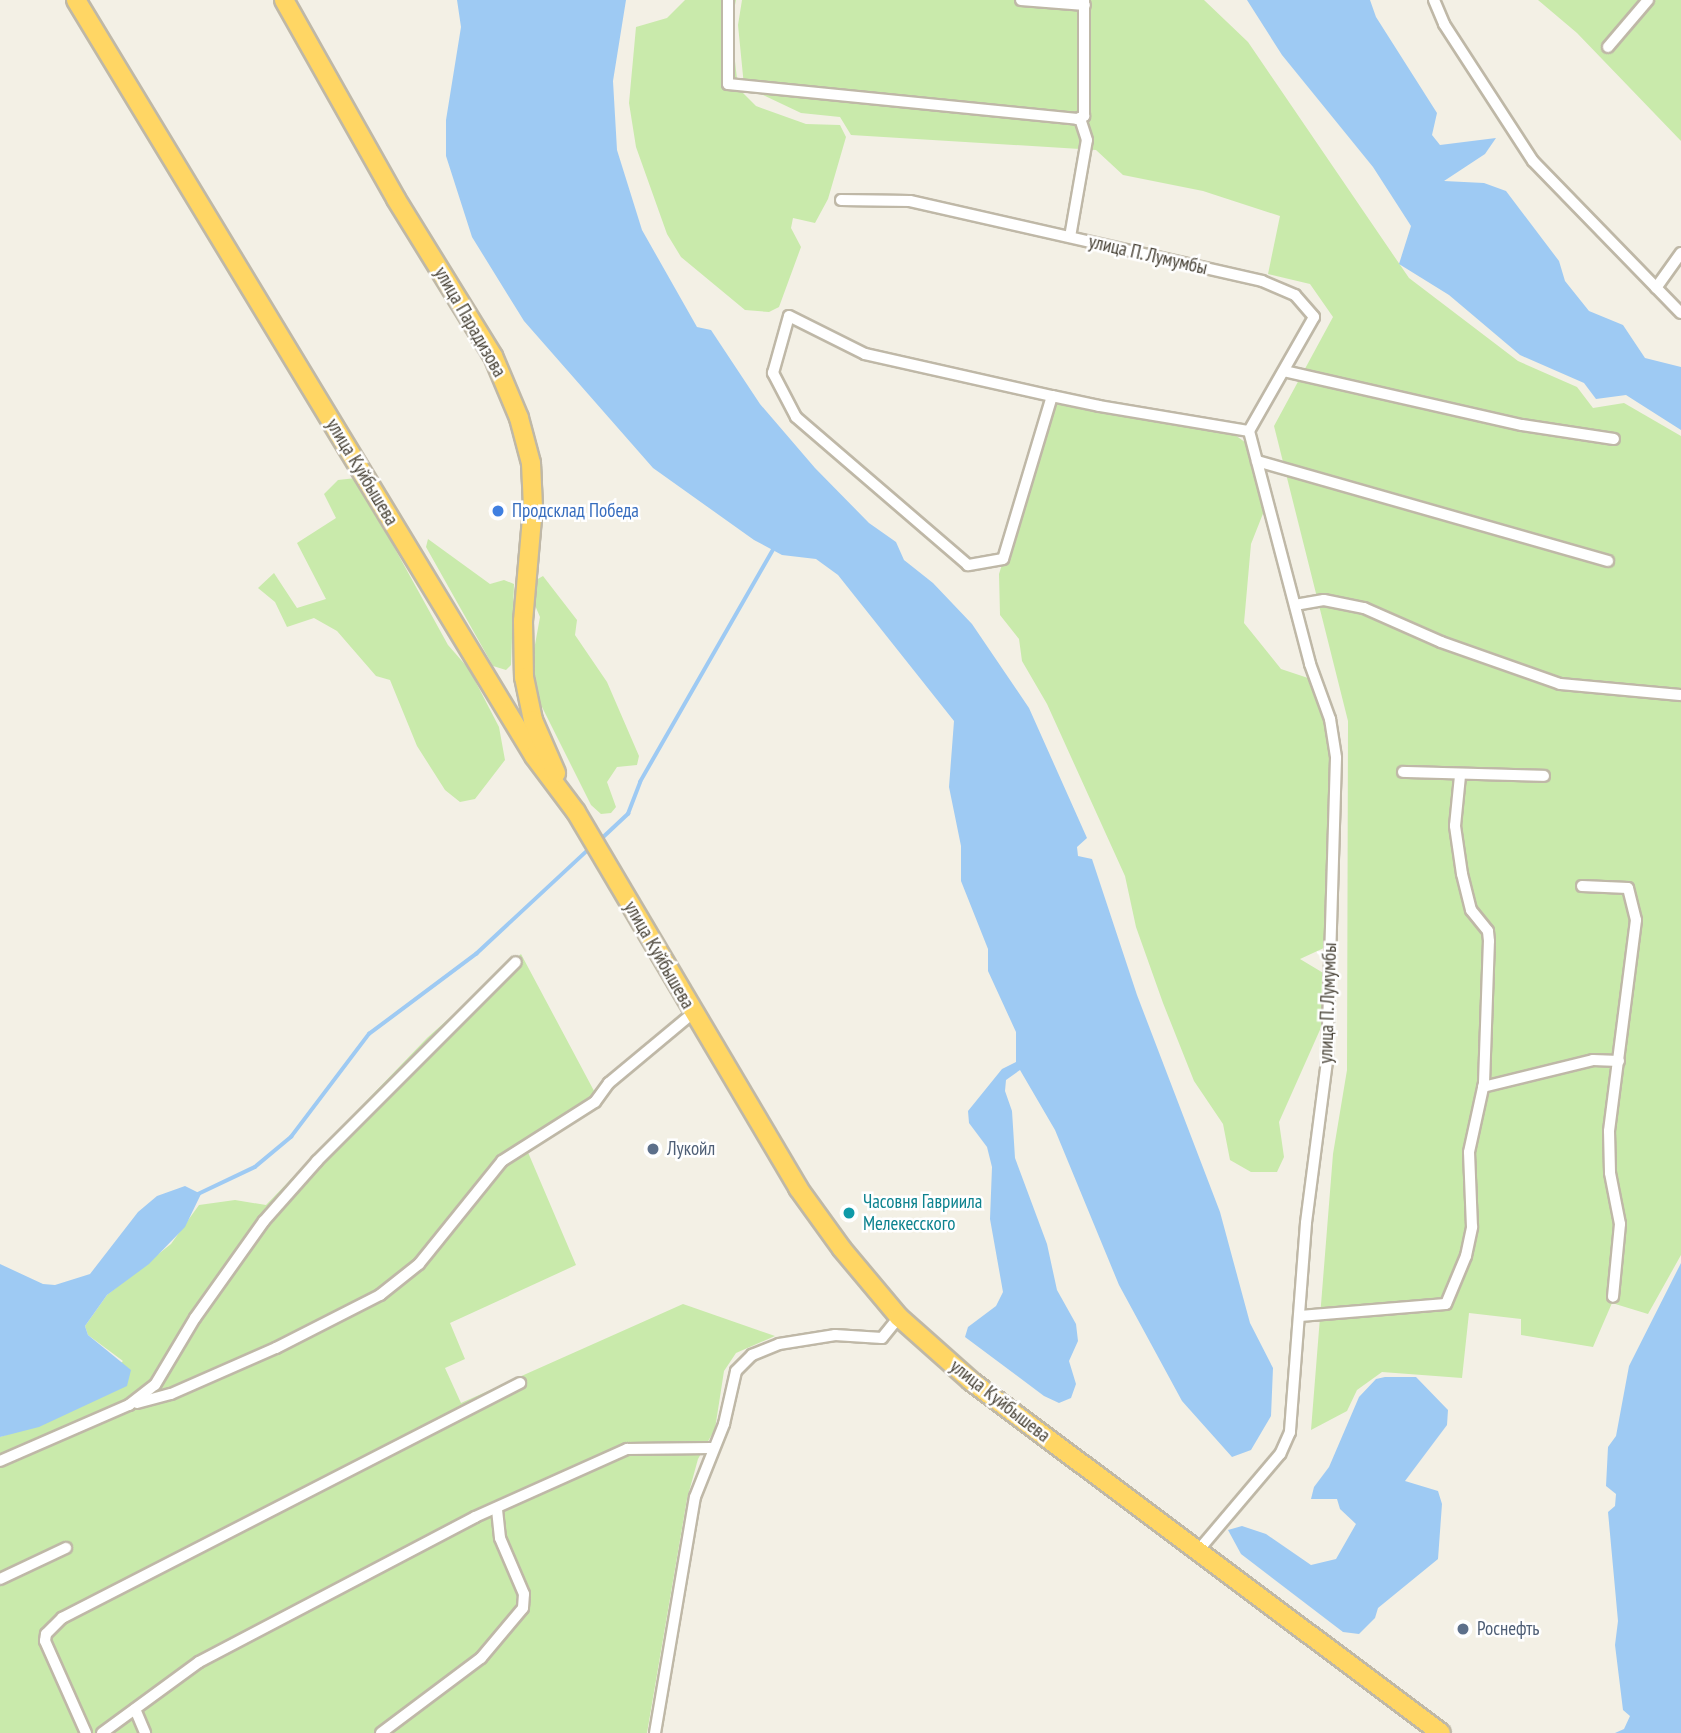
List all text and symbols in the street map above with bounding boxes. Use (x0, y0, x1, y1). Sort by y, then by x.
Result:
street label: улица П. Лумумбы (1086, 230, 1210, 280)
street label: улица Парадизова (429, 263, 511, 381)
street label: улица Куйбышева (321, 414, 403, 530)
place label: Продсклад Победа (512, 500, 639, 522)
marker: Продсклад Победа (490, 503, 506, 519)
street label: улица Куйбышева (619, 897, 699, 1013)
street label: улица П. Лумумбы (1314, 941, 1342, 1065)
place label: Лукойл (667, 1138, 715, 1160)
marker: Лукойл (645, 1141, 661, 1157)
place label: Часовня Гавриила Мелекесского (863, 1191, 982, 1235)
marker: Часовня Гавриила Мелекесского (841, 1205, 857, 1221)
street label: улица Куйбышева (945, 1355, 1055, 1447)
place label: Роснефть (1477, 1618, 1539, 1640)
marker: Роснефть (1455, 1621, 1471, 1637)

